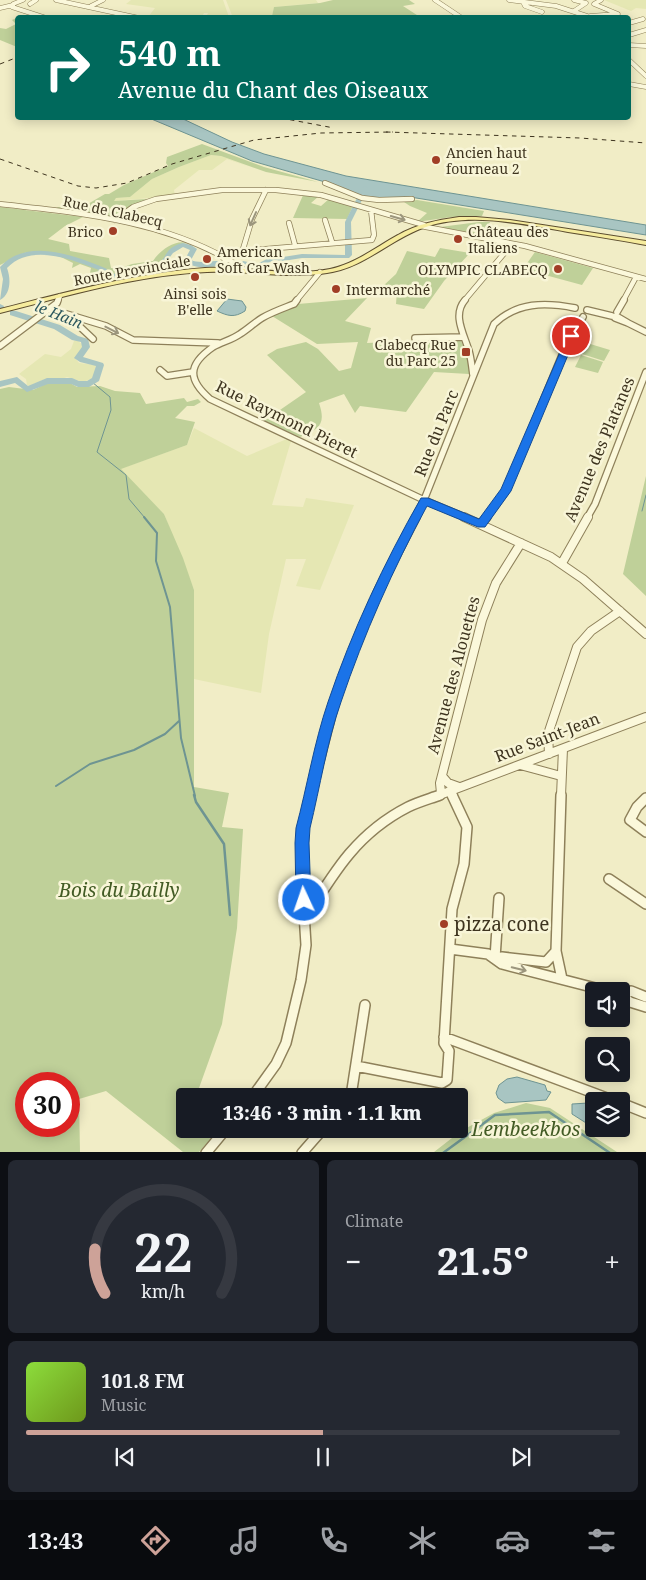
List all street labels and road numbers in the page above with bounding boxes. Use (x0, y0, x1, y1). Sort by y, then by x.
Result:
street label: Rue de Clabecq (61, 191, 165, 231)
street label: Route Provinciale (72, 250, 192, 290)
street label: Avenue des Platanes (558, 373, 640, 525)
street label: Rue Raymond Pieret (212, 375, 362, 463)
street label: Rue du Parc (409, 386, 463, 480)
street label: Avenue des Alouettes (421, 594, 485, 756)
street label: Rue Saint-Jean (491, 707, 603, 767)

